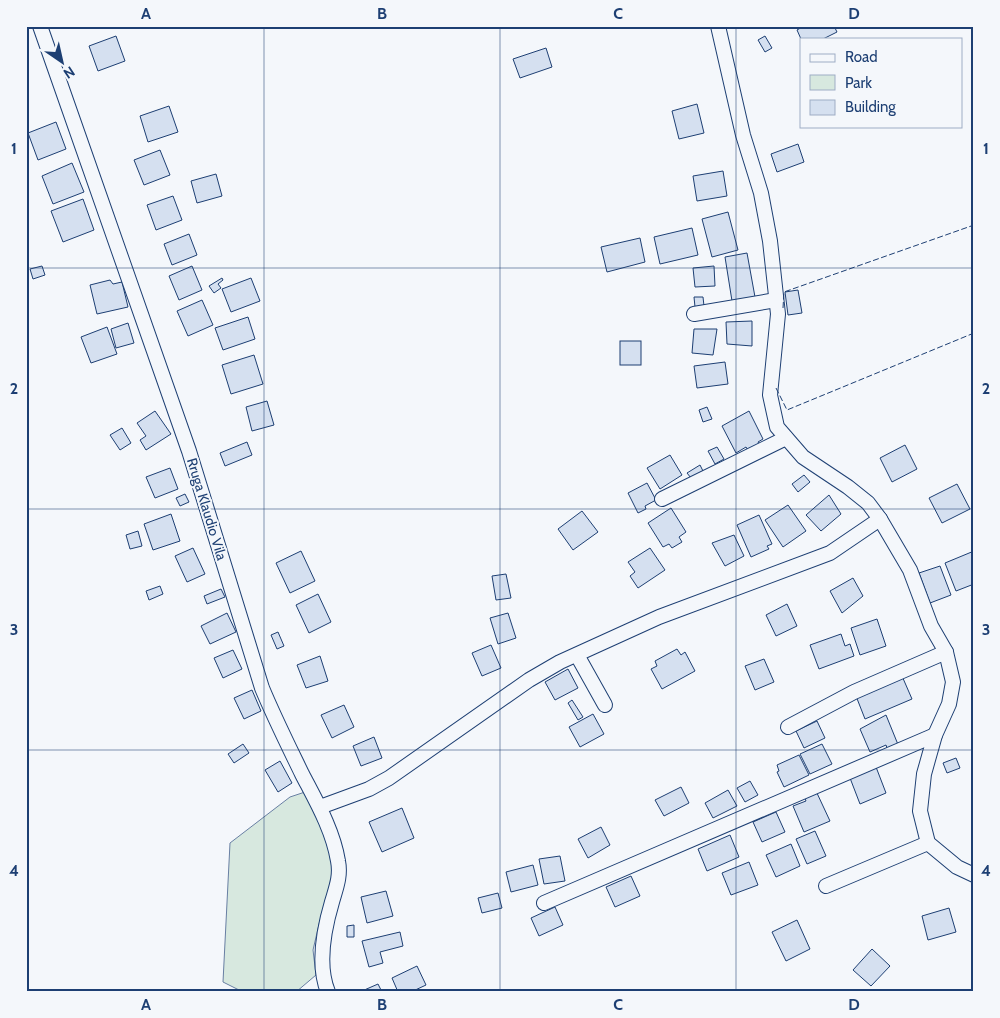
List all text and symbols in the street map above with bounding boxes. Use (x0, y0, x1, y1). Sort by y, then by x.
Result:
text: A (141, 4, 151, 23)
text: B (377, 4, 387, 23)
text: C (613, 4, 623, 23)
text: D (848, 4, 860, 23)
north arrow (38, 38, 88, 88)
legend (800, 38, 962, 128)
text: Road (845, 48, 878, 66)
text: N (60, 63, 78, 83)
text: Park (845, 74, 872, 92)
text: Building (845, 98, 896, 116)
text: 1 (11, 139, 17, 158)
text: 1 (983, 139, 989, 158)
text: 2 (10, 379, 18, 398)
text: 2 (982, 379, 990, 398)
street label: Rruga Klaudio Vila (183, 456, 231, 563)
text: 3 (10, 620, 18, 639)
text: 3 (982, 620, 990, 639)
text: 4 (9, 861, 19, 880)
text: 4 (981, 861, 991, 880)
text: A (141, 995, 151, 1014)
text: B (377, 995, 387, 1014)
text: C (613, 995, 623, 1014)
text: D (848, 995, 860, 1014)

